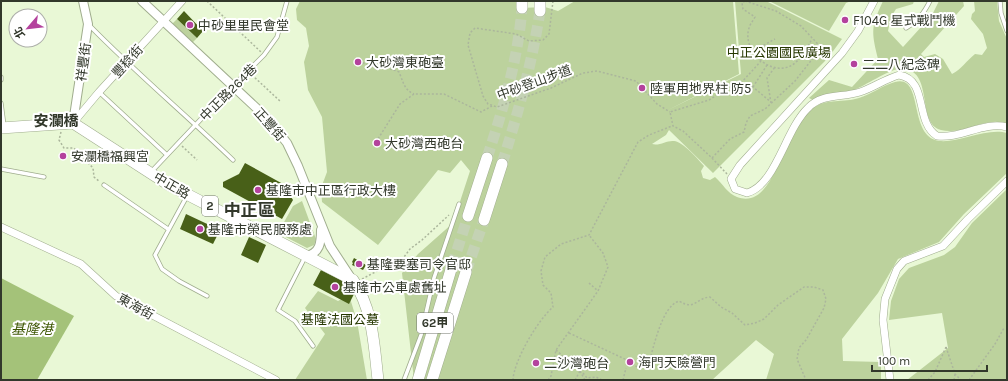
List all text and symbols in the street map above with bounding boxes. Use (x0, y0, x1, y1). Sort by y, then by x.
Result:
north arrow (8, 8, 48, 48)
place label: F104G 星式戰鬥機 (853, 13, 956, 28)
marker: F104G 星式戰鬥機 (840, 15, 850, 25)
place label: 中砂里里民會堂 (198, 18, 289, 33)
marker: 中砂里里民會堂 (185, 20, 195, 30)
text: 北 (11, 25, 28, 40)
street label: 祥豐街 (73, 42, 94, 82)
street label: 豐稔街 (109, 42, 146, 81)
park label: 中正公園國民廣場 (727, 45, 831, 60)
place label: 大砂灣東砲臺 (366, 55, 444, 70)
marker: 大砂灣東砲臺 (353, 57, 363, 67)
place label: 二二八紀念碑 (862, 57, 940, 72)
marker: 二二八紀念碑 (849, 59, 859, 69)
street label: 中正路264巷 (197, 61, 260, 124)
street label: 中砂登山步道 (495, 62, 573, 103)
place label: 陸軍用地界柱 防5 (650, 81, 751, 96)
marker: 陸軍用地界柱 防5 (637, 83, 647, 93)
street label: 正豐街 (251, 105, 288, 144)
district label: 安瀾橋 (33, 112, 79, 130)
place label: 大砂灣西砲台 (385, 136, 463, 151)
marker: 大砂灣西砲台 (372, 138, 382, 148)
place label: 安瀾橋福興宮 (71, 149, 149, 164)
marker: 安瀾橋福興宮 (58, 151, 68, 161)
street label: 中正路 (151, 169, 192, 202)
place label: 基隆市中正區行政大樓 (266, 183, 396, 198)
marker: 基隆市中正區行政大樓 (253, 185, 263, 195)
road number: 2 (202, 196, 218, 216)
district label: 中正區 (224, 200, 275, 220)
place label: 基隆市榮民服務處 (208, 222, 312, 237)
marker: 基隆市榮民服務處 (195, 224, 205, 234)
place label: 基隆要塞司令官邸 (367, 257, 471, 272)
marker: 基隆要塞司令官邸 (354, 259, 364, 269)
place label: 基隆市公車處舊址 (343, 280, 447, 295)
marker: 基隆市公車處舊址 (330, 282, 340, 292)
street label: 東海街 (115, 290, 156, 322)
park label: 基隆法國公墓 (301, 312, 379, 327)
road number: 62甲 (417, 313, 453, 333)
water label: 基隆港 (11, 321, 55, 338)
scale bar (872, 347, 987, 373)
text: 100 m (878, 354, 910, 368)
place label: 海門天險營門 (638, 355, 716, 370)
place label: 二沙灣砲台 (544, 356, 609, 371)
marker: 海門天險營門 (625, 357, 635, 367)
marker: 二沙灣砲台 (531, 358, 541, 368)

